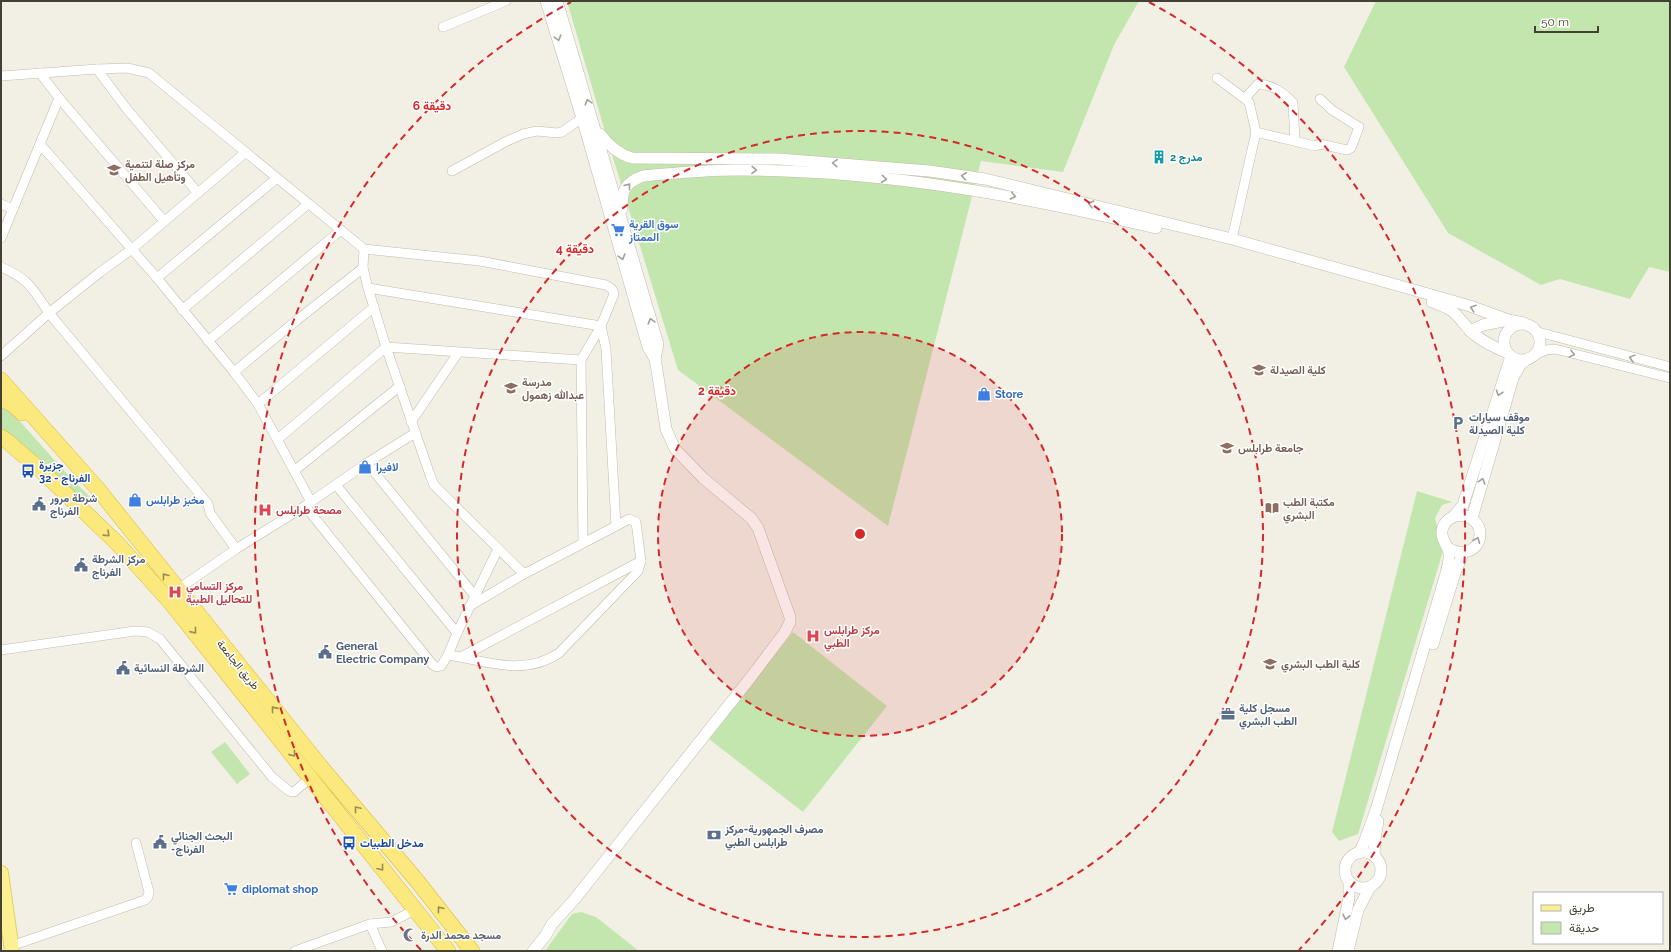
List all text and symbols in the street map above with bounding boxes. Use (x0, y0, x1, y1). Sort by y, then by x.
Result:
scale bar (1535, 8, 1598, 34)
text: 50 m (1541, 15, 1569, 29)
one-way arrow (553, 35, 562, 42)
text: 6 دقيقة (413, 99, 451, 113)
one-way arrow (584, 99, 593, 106)
building icon: مدرج 2 (1151, 149, 1167, 165)
place label: مدرج 2 (1170, 151, 1202, 165)
place label: مركز صلة لتنمية وتأهيل الطفل (125, 158, 195, 184)
one-way arrow (832, 158, 838, 167)
school or university icon: مركز صلة لتنمية وتأهيل الطفل (106, 162, 122, 178)
one-way arrow (751, 166, 757, 175)
one-way arrow (961, 172, 968, 181)
one-way arrow (881, 174, 887, 183)
one-way arrow (623, 183, 630, 190)
one-way arrow (1009, 192, 1016, 200)
one-way arrow (1088, 201, 1094, 209)
place label: سوق القرية الممتاز (628, 218, 679, 244)
supermarket icon: سوق القرية الممتاز (610, 222, 626, 238)
text: 4 دقيقة (556, 242, 594, 256)
one-way arrow (617, 253, 626, 260)
one-way arrow (1470, 304, 1477, 313)
one-way arrow (647, 318, 656, 325)
one-way arrow (1569, 349, 1576, 357)
one-way arrow (1629, 354, 1635, 362)
school or university icon: كلية الصيدلة (1251, 362, 1267, 378)
place label: كلية الصيدلة (1270, 364, 1326, 377)
place label: مدرسة عبدالله زهمول (522, 376, 584, 402)
school or university icon: مدرسة عبدالله زهمول (503, 380, 519, 396)
text: 2 دقيقة (698, 384, 736, 398)
shop icon: Store (976, 386, 992, 402)
place label: Store (995, 388, 1024, 401)
one-way arrow (1495, 390, 1504, 397)
place label: موقف سيارات كلية الصيدلة (1469, 411, 1530, 437)
parking icon: موقف سيارات كلية الصيدلة (1450, 415, 1466, 431)
school or university icon: جامعة طرابلس (1219, 440, 1235, 456)
place label: جامعة طرابلس (1238, 442, 1304, 455)
place label: جزيرة الفرناج - 32 (39, 459, 90, 486)
shop icon: لافيرا (357, 459, 373, 475)
place label: لافيرا (376, 461, 398, 474)
bus stop icon: جزيرة الفرناج - 32 (20, 463, 36, 479)
one-way arrow (1477, 477, 1486, 484)
place label: شرطة مرور الفرناج (49, 492, 98, 519)
shop icon: مخبز طرابلس (127, 492, 143, 508)
place label: مخبز طرابلس (146, 494, 205, 507)
public building icon: شرطة مرور الفرناج (31, 496, 47, 512)
place label: مكتبة الطب البشري (1283, 496, 1335, 524)
library icon: مكتبة الطب البشري (1264, 500, 1280, 516)
hospital icon: مصحة طرابلس (257, 502, 273, 518)
place label: مصحة طرابلس (276, 504, 342, 517)
centre of rings (853, 527, 867, 541)
one-way arrow (103, 529, 110, 536)
one-way arrow (1473, 537, 1481, 544)
place label: مركز الشرطة الفرناج (92, 553, 145, 580)
public building icon: مركز الشرطة الفرناج (73, 557, 89, 573)
one-way arrow (163, 573, 170, 580)
place label: مركز التسامي للتحاليل الطبية (186, 580, 252, 606)
hospital icon: مركز التسامي للتحاليل الطبية (167, 584, 183, 600)
place label: مركز طرابلس الطبي (824, 624, 880, 652)
one-way arrow (189, 626, 196, 634)
hospital icon: مركز طرابلس الطبي (805, 628, 821, 644)
street label: طريق الجامعة (214, 638, 262, 692)
place label: General Electric Company (336, 640, 429, 666)
public building icon: General Electric Company (317, 644, 333, 660)
school or university icon: كلية الطب البشري (1262, 656, 1278, 672)
place label: كلية الطب البشري (1281, 658, 1360, 673)
public building icon: الشرطة النسائية (115, 660, 131, 676)
place label: الشرطة النسائية (134, 662, 204, 675)
place label: مسجل كلية الطب البشري (1239, 702, 1297, 730)
one-way arrow (271, 706, 278, 714)
office icon: مسجل كلية الطب البشري (1220, 706, 1236, 722)
one-way arrow (288, 750, 295, 757)
one-way arrow (354, 807, 361, 814)
place label: مصرف الجمهورية-مركز طرابلس الطبي (724, 823, 824, 851)
bank icon: مصرف الجمهورية-مركز طرابلس الطبي (706, 827, 722, 843)
place label: البحث الجنائي -الفرناج (171, 830, 233, 857)
public building icon: البحث الجنائي -الفرناج (152, 834, 168, 850)
bus stop icon: مدخل الطبيات (341, 835, 357, 851)
place label: مدخل الطبيات (360, 837, 424, 850)
one-way arrow (377, 863, 384, 870)
supermarket icon: diplomat shop (223, 881, 239, 897)
place label: diplomat shop (242, 883, 318, 896)
legend (1533, 892, 1663, 944)
text: طريق (1569, 901, 1595, 916)
one-way arrow (437, 907, 444, 914)
one-way arrow (1342, 914, 1350, 920)
text: حديقة (1569, 921, 1599, 935)
mosque icon: مسجد محمد الدرة (402, 927, 418, 943)
place label: مسجد محمد الدرة (421, 929, 501, 942)

